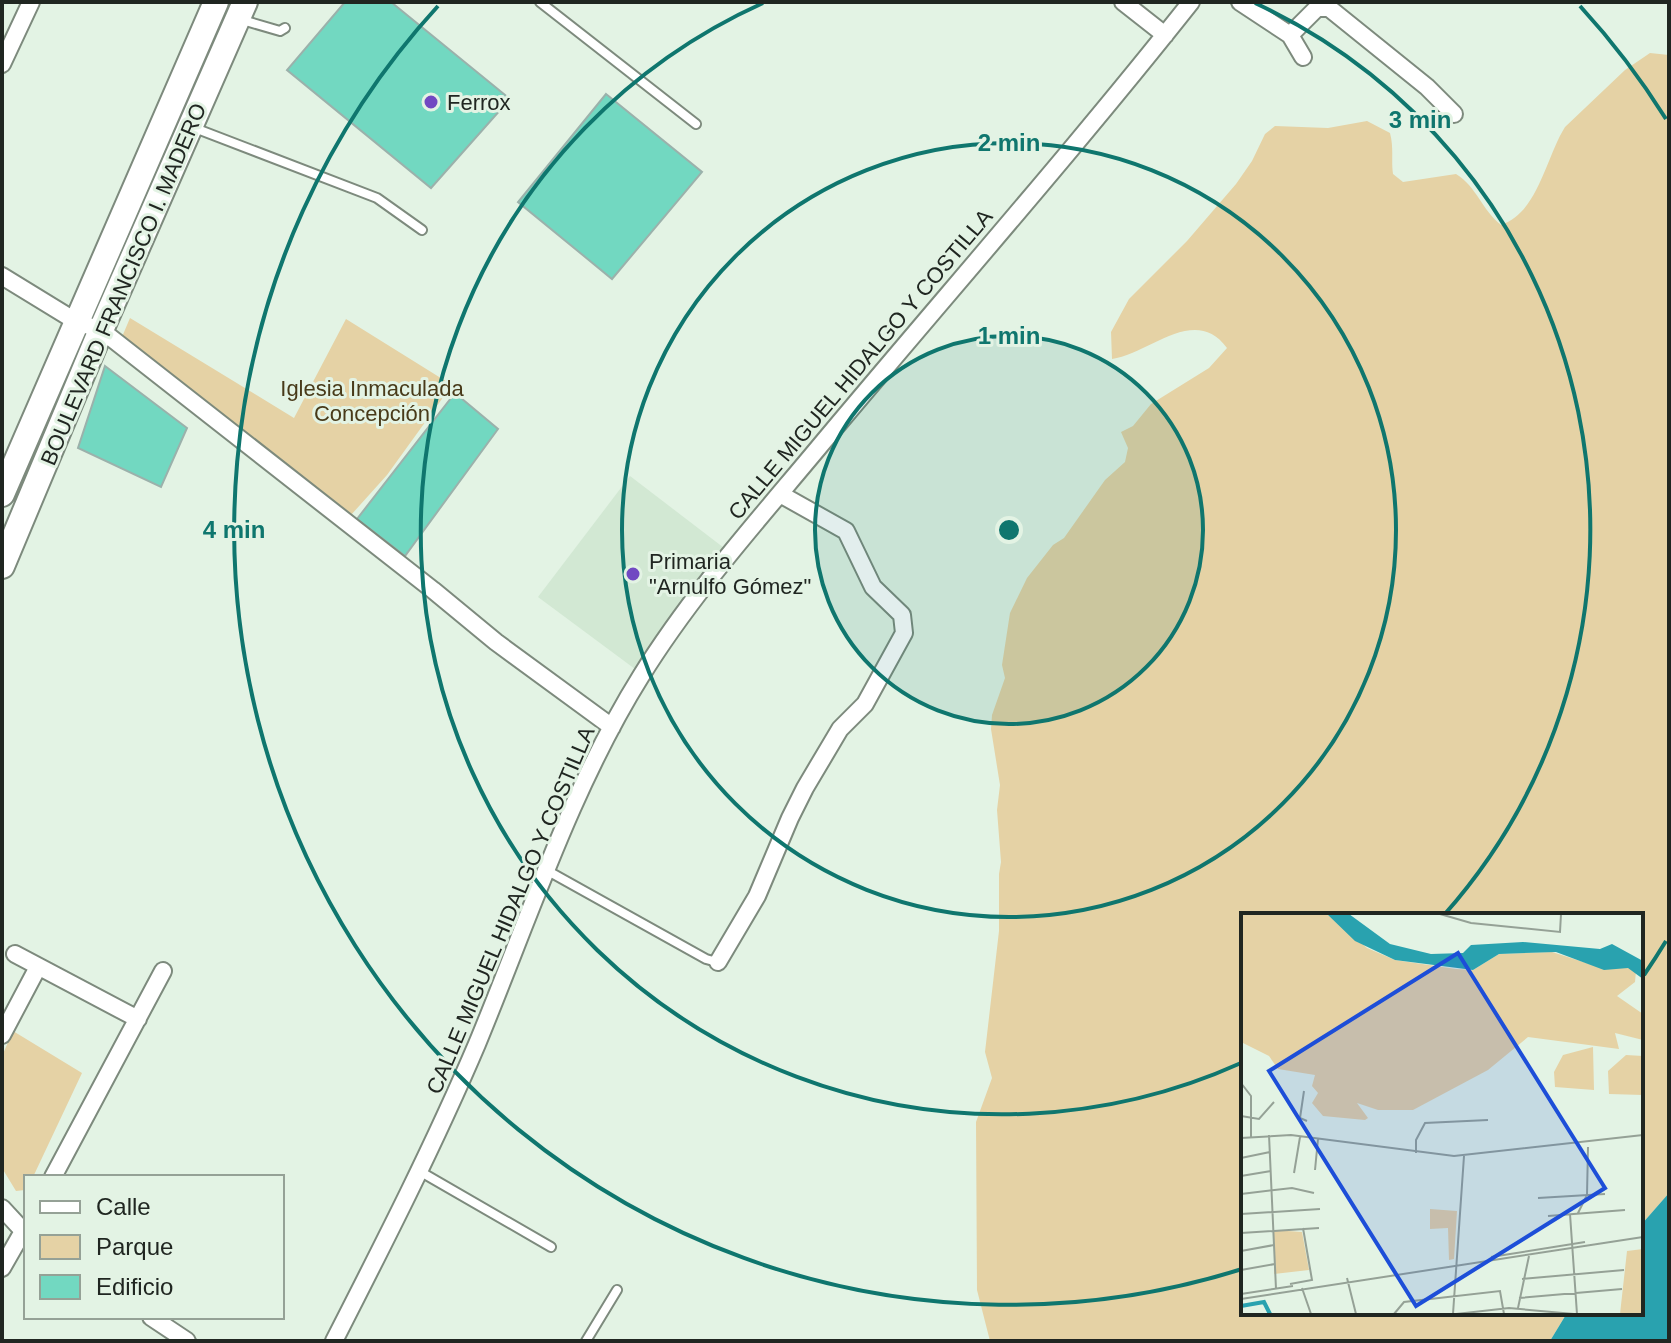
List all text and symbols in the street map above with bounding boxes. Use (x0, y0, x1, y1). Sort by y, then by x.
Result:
place label: Ferrox (447, 90, 511, 115)
marker: Ferrox (422, 93, 440, 111)
street label: BOULEVARD FRANCISCO I. MADERO (36, 99, 211, 469)
text: 3 min (1389, 106, 1451, 133)
text: 2 min (978, 129, 1040, 156)
street label: CALLE MIGUEL HIDALGO Y COSTILLA (723, 204, 998, 524)
text: 1 min (978, 322, 1040, 349)
park label: Iglesia Inmaculada Concepción (280, 376, 464, 426)
text: 4 min (203, 516, 265, 543)
centre of rings (995, 516, 1023, 544)
place label: Primaria "Arnulfo Gómez" (649, 549, 811, 599)
marker: Primaria "Arnulfo Gómez" (624, 565, 642, 583)
street label: CALLE MIGUEL HIDALGO Y COSTILLA (421, 722, 600, 1098)
inset map (1241, 913, 1643, 1315)
legend (24, 1175, 284, 1319)
text: Calle (96, 1193, 151, 1220)
text: Parque (96, 1233, 173, 1260)
text: Edificio (96, 1273, 173, 1300)

